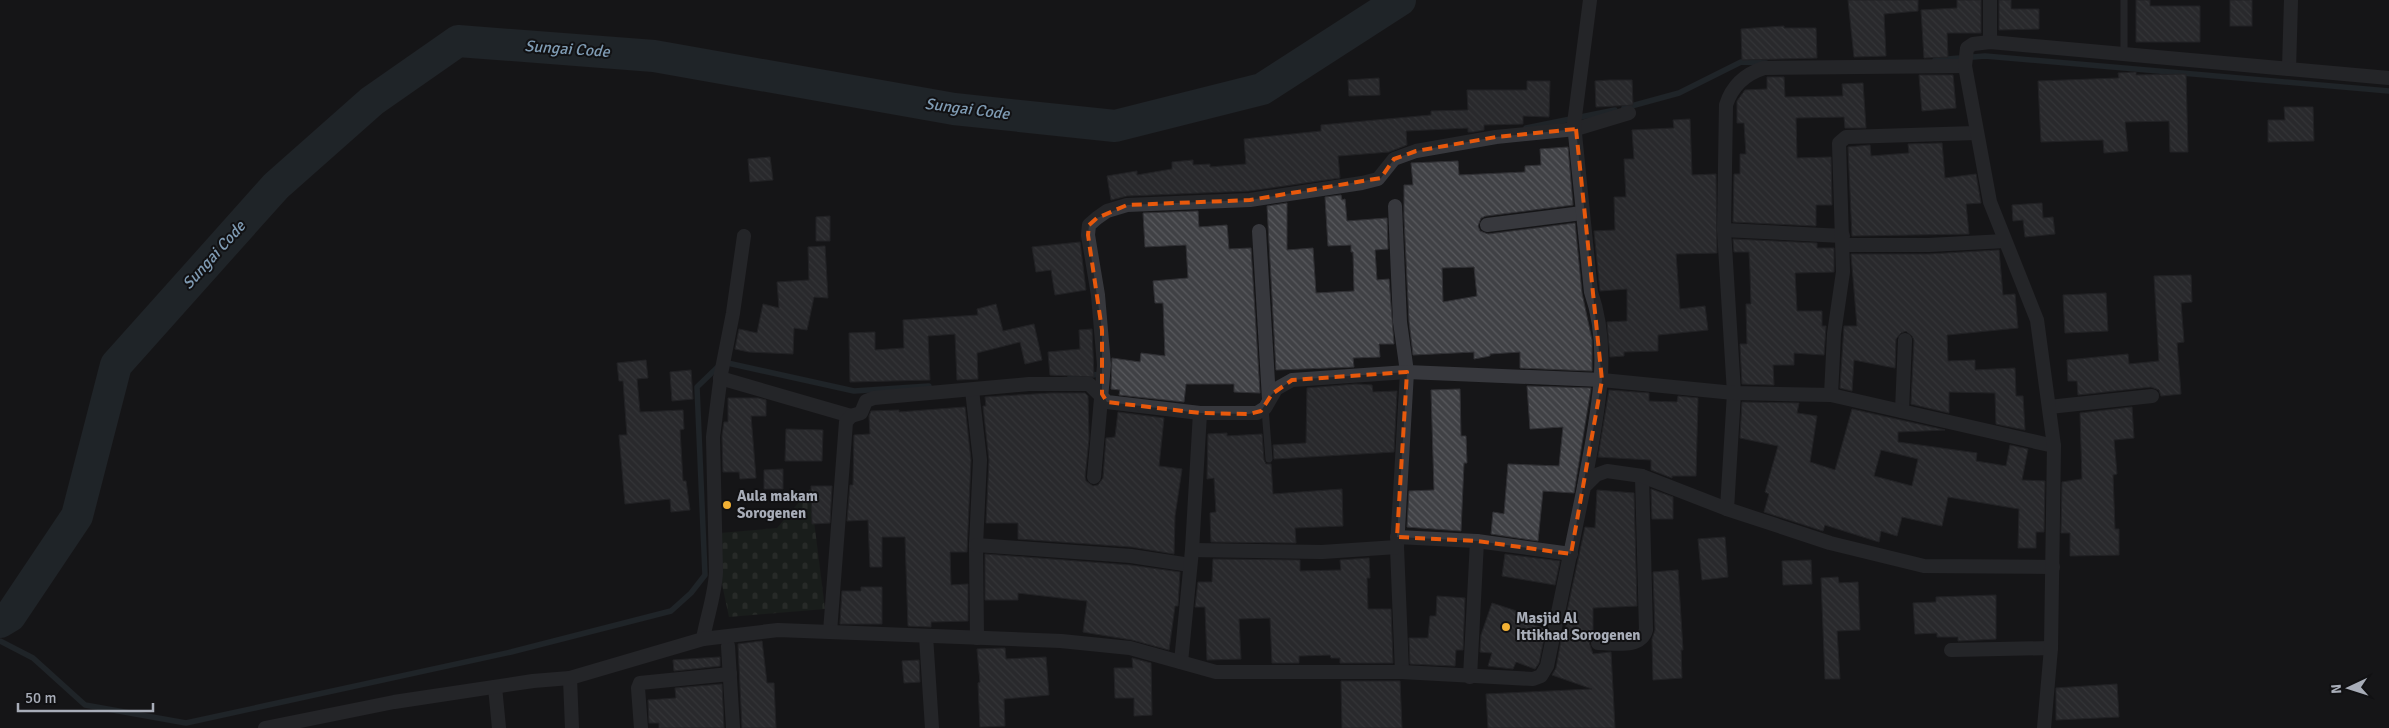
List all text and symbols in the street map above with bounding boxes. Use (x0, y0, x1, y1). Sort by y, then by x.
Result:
water label: Sungai Code (524, 36, 611, 62)
water label: Sungai Code (924, 94, 1011, 124)
water label: Sungai Code (178, 216, 251, 293)
place label: Aula makam Sorogenen (737, 487, 818, 522)
marker: Aula makam Sorogenen (721, 499, 733, 511)
place label: Masjid Al Ittikhad Sorogenen (1516, 609, 1641, 644)
marker: Masjid Al Ittikhad Sorogenen (1500, 621, 1512, 633)
north arrow (2324, 663, 2374, 713)
scale bar (18, 680, 152, 712)
text: N (2328, 683, 2345, 694)
text: 50 m (25, 689, 56, 707)

